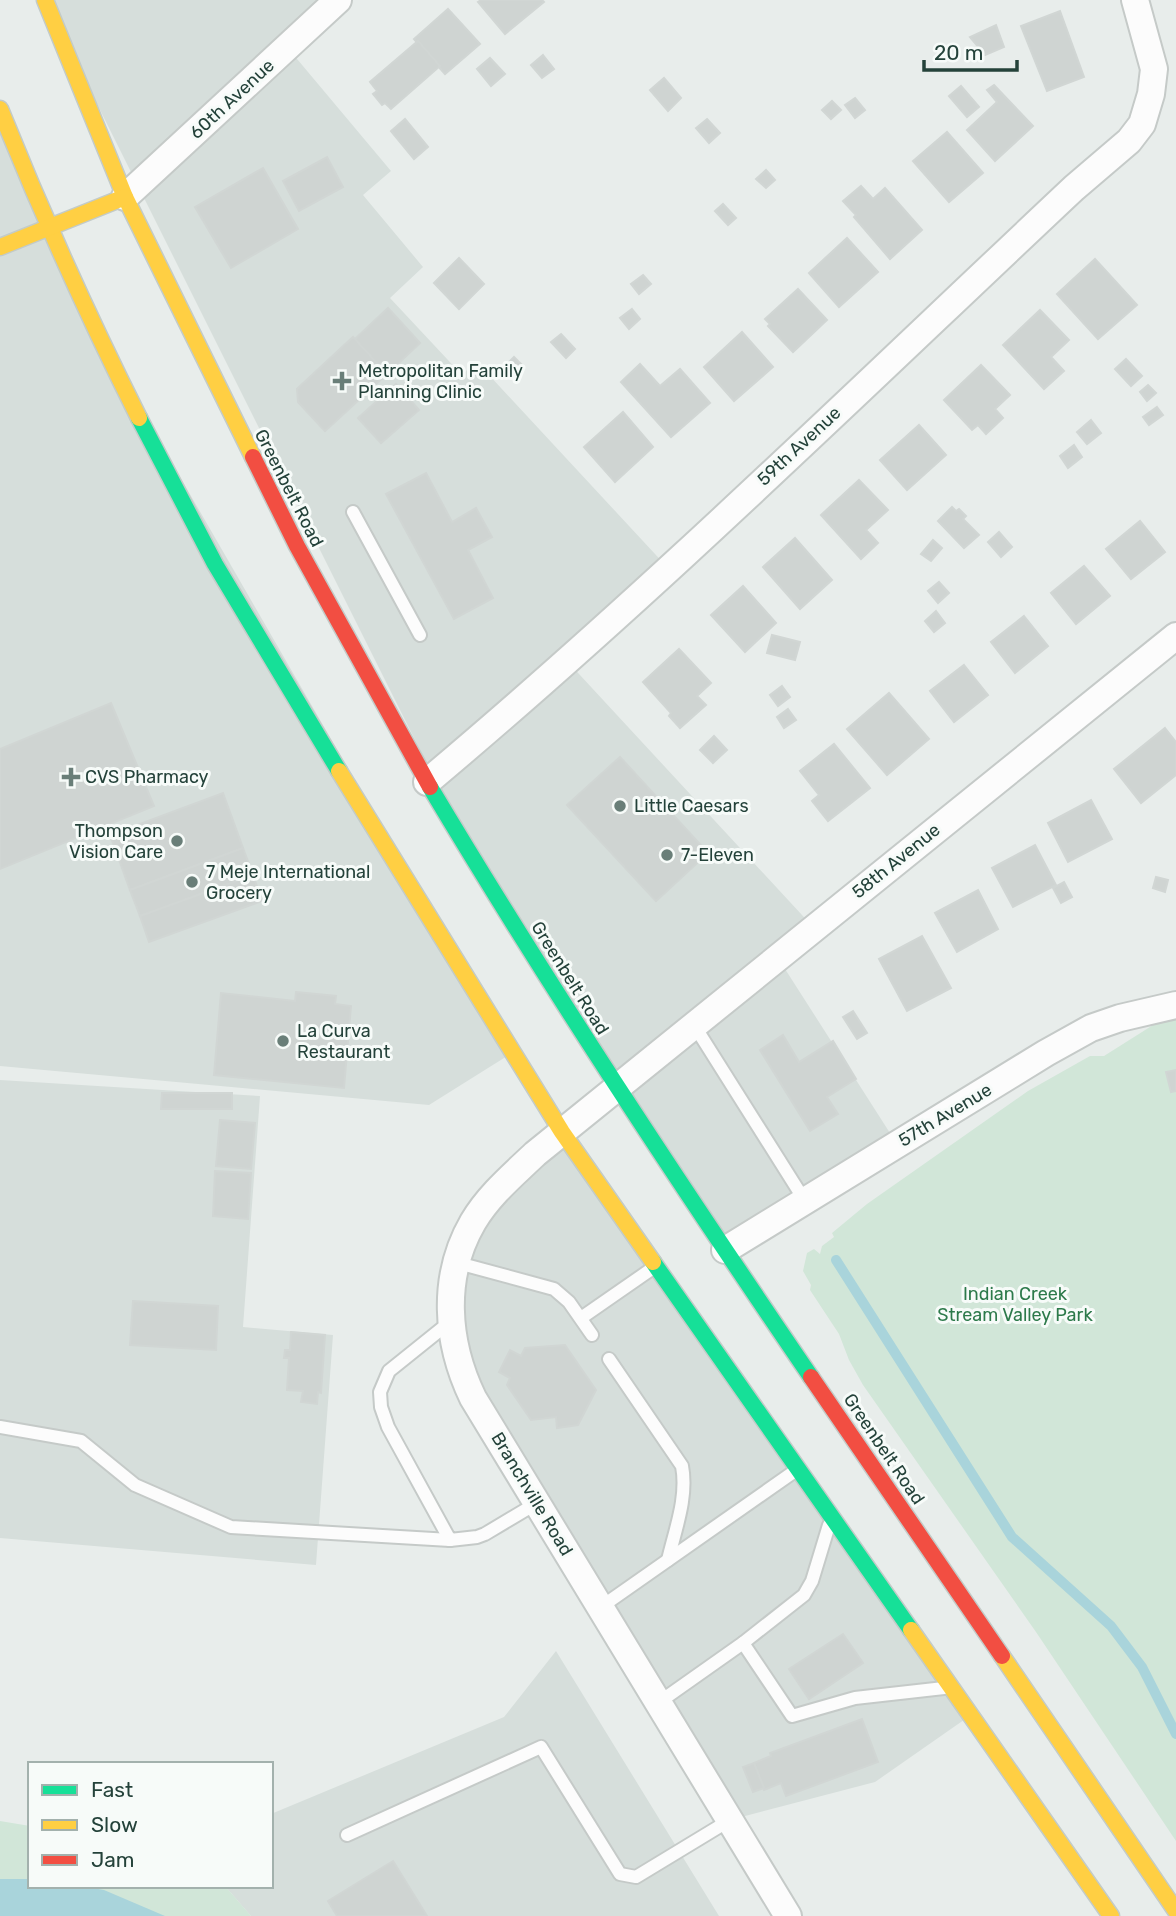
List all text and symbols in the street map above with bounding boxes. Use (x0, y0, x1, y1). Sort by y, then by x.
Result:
scale bar (924, 28, 1017, 72)
text: 20 m (934, 40, 983, 65)
street label: 60th Avenue (185, 54, 279, 144)
place label: Metropolitan Family Planning Clinic (358, 360, 523, 403)
marker: Metropolitan Family Planning Clinic (332, 371, 352, 391)
street label: 59th Avenue (753, 402, 845, 490)
street label: Greenbelt Road (250, 425, 328, 551)
place label: CVS Pharmacy (85, 766, 209, 788)
marker: CVS Pharmacy (63, 769, 79, 785)
place label: Little Caesars (634, 795, 749, 817)
marker: Little Caesars (612, 798, 628, 814)
street label: 58th Avenue (847, 819, 945, 903)
place label: Thompson Vision Care (69, 820, 163, 863)
marker: Thompson Vision Care (169, 833, 185, 849)
place label: 7-Eleven (681, 844, 754, 866)
marker: 7-Eleven (659, 847, 675, 863)
place label: 7 Meje International Grocery (206, 861, 370, 904)
marker: 7 Meje International Grocery (184, 874, 200, 890)
street label: Greenbelt Road (526, 917, 614, 1039)
place label: La Curva Restaurant (297, 1020, 390, 1063)
marker: La Curva Restaurant (275, 1033, 291, 1049)
street label: 57th Avenue (894, 1079, 996, 1151)
park label: Indian Creek Stream Valley Park (937, 1283, 1093, 1326)
street label: Greenbelt Road (839, 1389, 929, 1509)
street label: Branchville Road (486, 1428, 578, 1560)
legend (28, 1762, 273, 1888)
text: Fast (91, 1777, 133, 1802)
text: Slow (91, 1812, 138, 1837)
text: Jam (91, 1847, 135, 1872)

